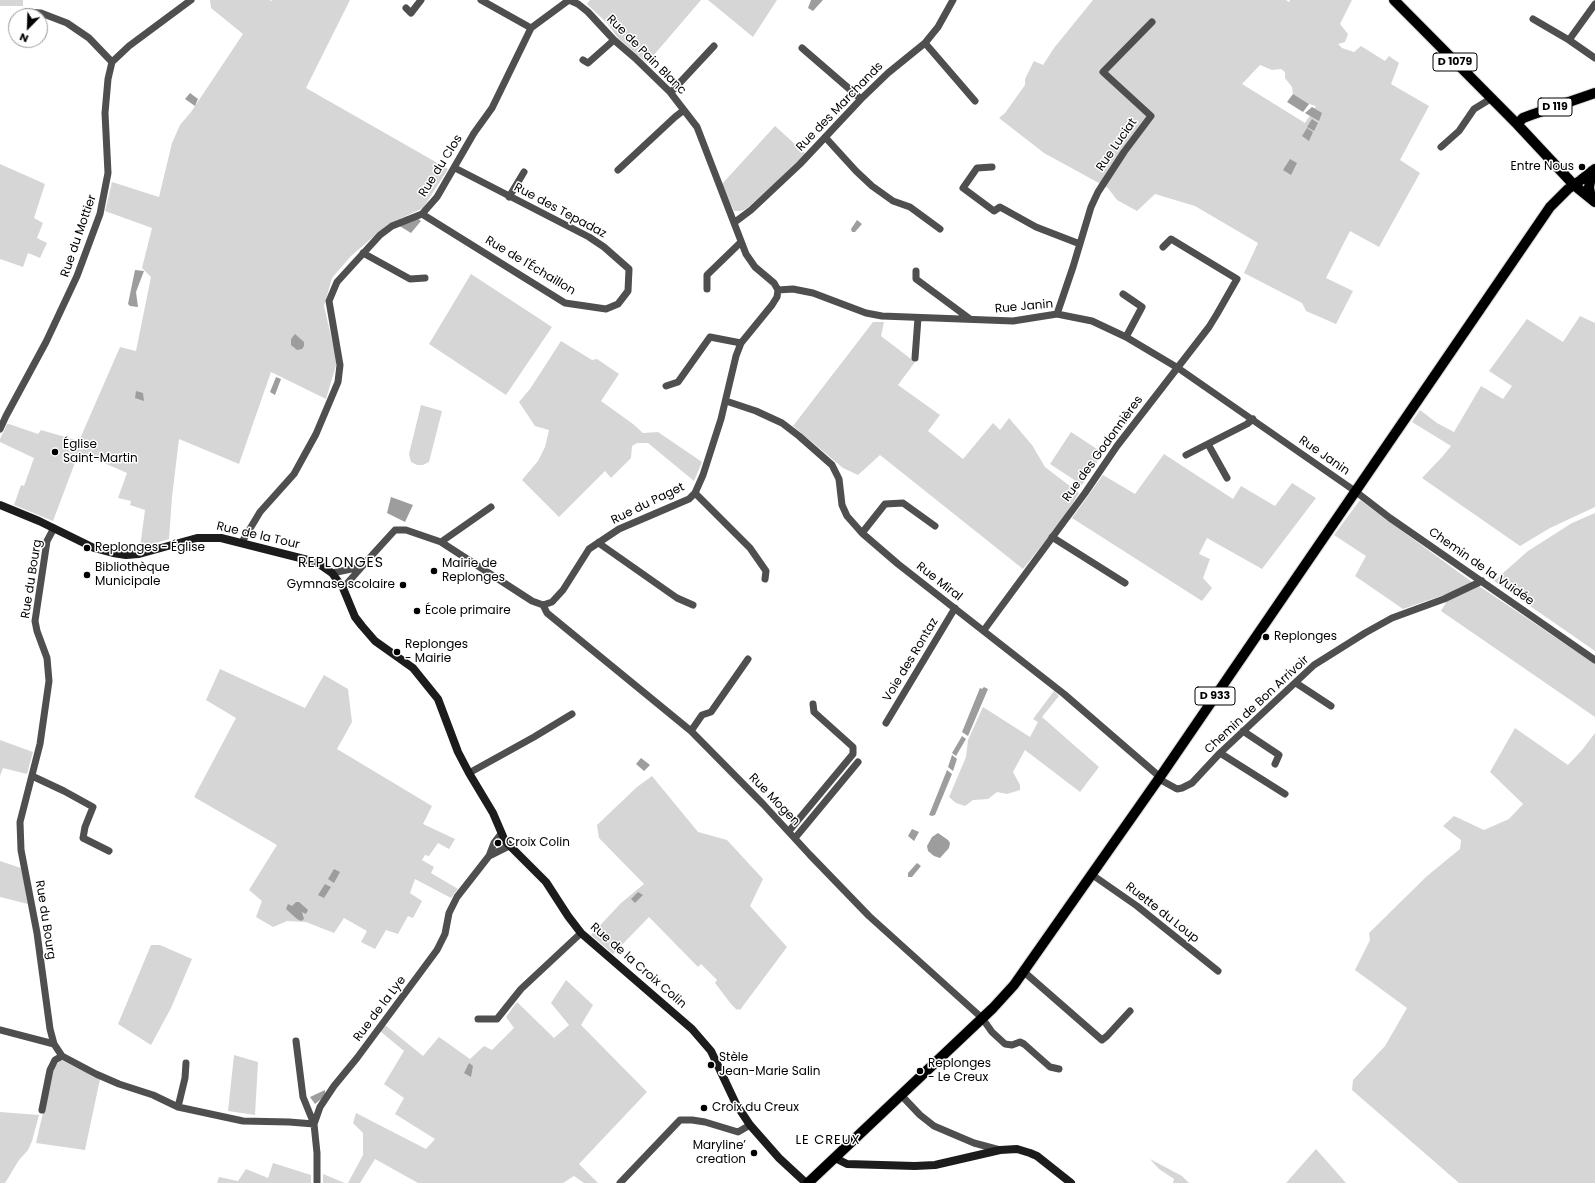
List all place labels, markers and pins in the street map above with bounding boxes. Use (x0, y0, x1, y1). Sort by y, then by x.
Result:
place label: Entre Nous (1511, 160, 1574, 174)
marker: Entre Nous (1577, 162, 1587, 172)
place label: Église Saint-Martin (63, 438, 138, 466)
marker: Église Saint-Martin (50, 447, 60, 457)
place label: Replonges - Église (95, 541, 205, 555)
marker: Replonges - Église (82, 543, 92, 553)
place label: Mairie de Replonges (442, 557, 505, 585)
place label: Bibliothèque Municipale (95, 561, 170, 589)
marker: Mairie de Replonges (429, 566, 439, 576)
marker: Bibliothèque Municipale (82, 570, 92, 580)
place label: Gymnase scolaire (287, 578, 395, 592)
marker: Gymnase scolaire (398, 580, 408, 590)
place label: École primaire (425, 604, 511, 618)
marker: École primaire (412, 606, 422, 616)
place label: Replonges (1274, 630, 1337, 644)
marker: Replonges (1261, 632, 1271, 642)
place label: Replonges - Mairie (405, 638, 468, 666)
marker: Replonges - Mairie (392, 647, 402, 657)
place label: Croix Colin (506, 836, 570, 850)
marker: Croix Colin (493, 838, 503, 848)
place label: Stèle Jean-Marie Salin (719, 1051, 820, 1079)
place label: Replonges - Le Creux (928, 1057, 991, 1085)
marker: Stèle Jean-Marie Salin (706, 1060, 716, 1070)
marker: Replonges - Le Creux (915, 1066, 925, 1076)
place label: Croix du Creux (712, 1101, 799, 1115)
marker: Croix du Creux (699, 1103, 709, 1113)
place label: Maryline’ creation (693, 1139, 746, 1167)
marker: Maryline’ creation (749, 1148, 759, 1158)

